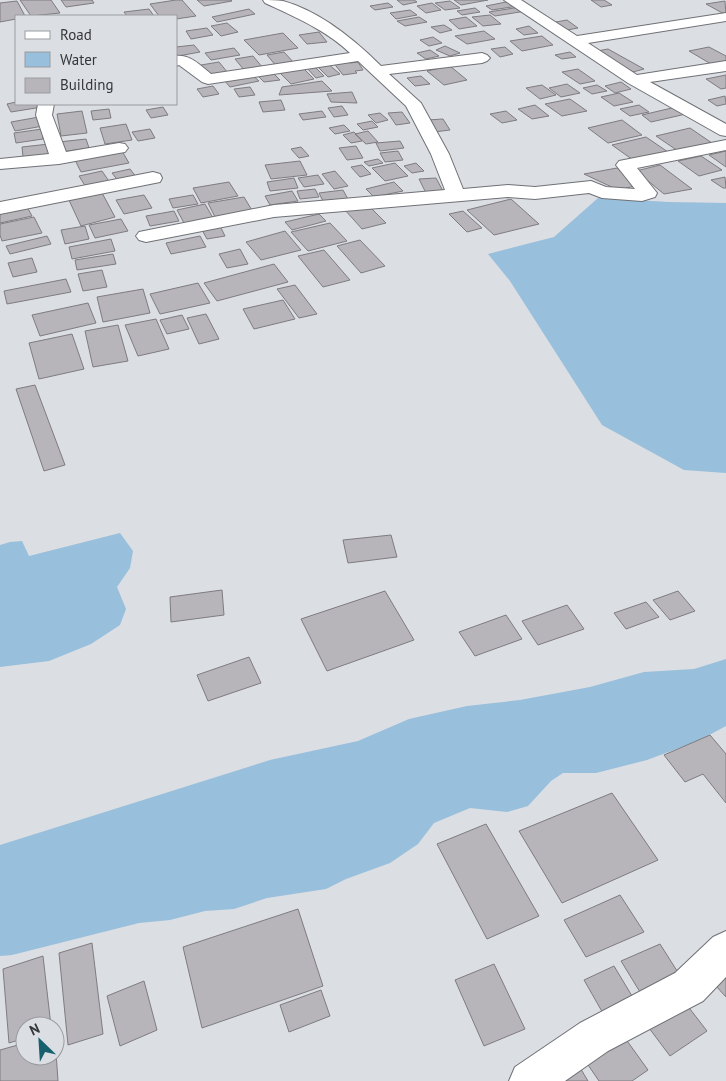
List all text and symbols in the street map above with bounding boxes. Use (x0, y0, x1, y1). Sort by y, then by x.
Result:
legend (15, 15, 178, 105)
text: Road (60, 25, 92, 44)
text: Water (60, 50, 97, 69)
text: Building (60, 75, 114, 94)
north arrow (15, 1016, 65, 1066)
text: N (27, 1019, 42, 1039)

